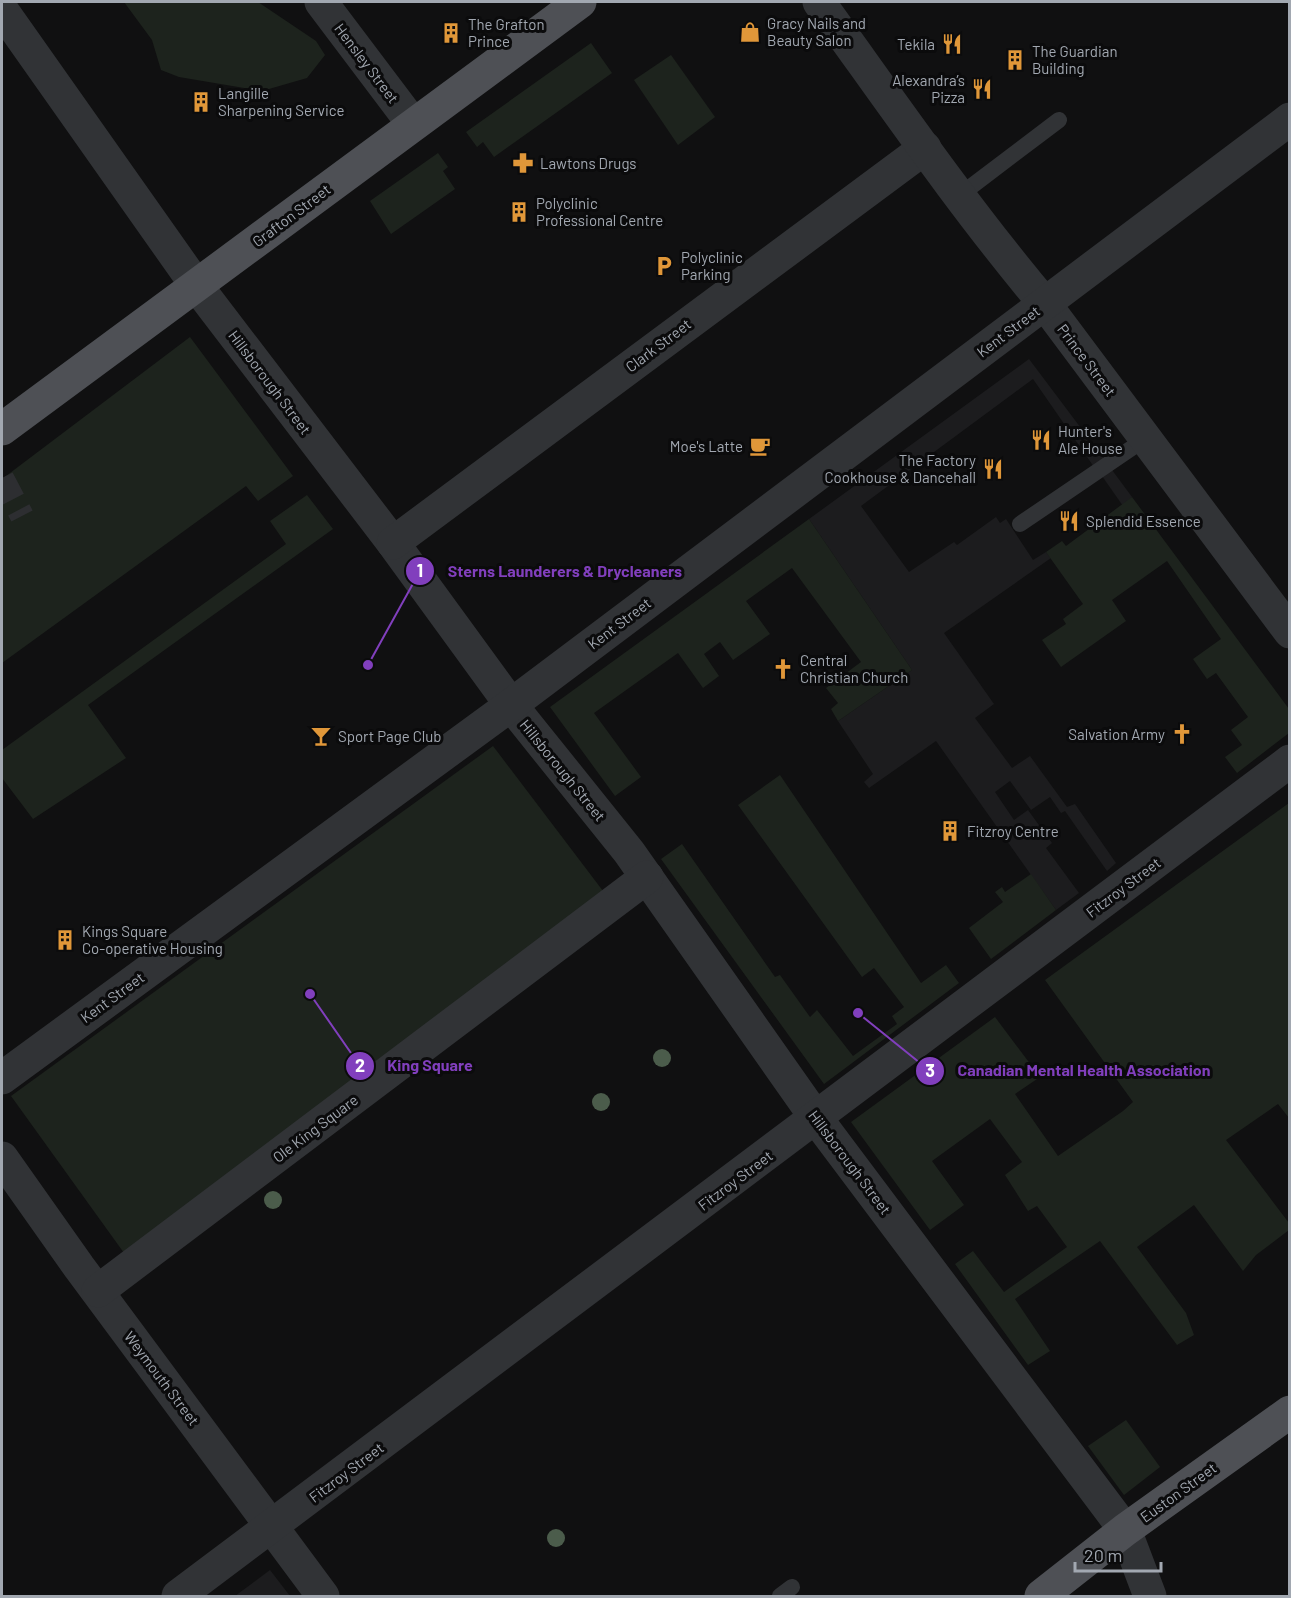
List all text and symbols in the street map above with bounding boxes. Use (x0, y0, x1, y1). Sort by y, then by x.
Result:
place label: Gracy Nails and Beauty Salon (767, 14, 866, 49)
place label: The Grafton Prince (468, 15, 545, 50)
street label: Hensley Street (331, 20, 403, 106)
shop icon: Gracy Nails and Beauty Salon (738, 20, 762, 44)
building icon: The Grafton Prince (439, 21, 463, 45)
restaurant icon: Tekila (940, 32, 964, 56)
place label: Tekila (897, 35, 935, 53)
place label: The Guardian Building (1032, 42, 1118, 77)
building icon: The Guardian Building (1003, 48, 1027, 72)
place label: Alexandra’s Pizza (892, 71, 965, 106)
restaurant icon: Alexandra’s Pizza (970, 77, 994, 101)
place label: Langille Sharpening Service (218, 84, 345, 119)
building icon: Langille Sharpening Service (189, 90, 213, 114)
pharmacy icon: Lawtons Drugs (511, 151, 535, 175)
place label: Lawtons Drugs (540, 154, 637, 172)
street label: Grafton Street (248, 180, 334, 250)
place label: Polyclinic Professional Centre (536, 194, 663, 229)
building icon: Polyclinic Professional Centre (507, 200, 531, 224)
place label: Polyclinic Parking (681, 248, 743, 283)
parking icon: Polyclinic Parking (652, 254, 676, 278)
street label: Kent Street (973, 301, 1043, 361)
street label: Clark Street (622, 315, 694, 375)
street label: Prince Street (1054, 320, 1120, 400)
street label: Hillsborough Street (225, 326, 315, 438)
place label: Hunter's Ale House (1058, 422, 1123, 457)
restaurant icon: Hunter's Ale House (1029, 428, 1053, 452)
cafe icon: Moe's Latte (748, 434, 772, 458)
place label: Moe's Latte (670, 437, 743, 455)
place label: The Factory Cookhouse & Dancehall (825, 451, 976, 486)
restaurant icon: The Factory Cookhouse & Dancehall (981, 457, 1005, 481)
restaurant icon: Splendid Essence (1057, 509, 1081, 533)
place label: Splendid Essence (1086, 512, 1201, 530)
callout: Sterns Launderers & Drycleaners (405, 554, 694, 588)
text: 1 (417, 559, 423, 581)
text: Sterns Launderers & Drycleaners (448, 561, 682, 580)
street label: Kent Street (584, 593, 654, 653)
place label: Central Christian Church (800, 651, 908, 686)
church icon: Central Christian Church (771, 657, 795, 681)
street label: Hillsborough Street (516, 716, 610, 824)
church icon: Salvation Army (1170, 722, 1194, 746)
bar icon: Sport Page Club (309, 724, 333, 748)
place label: Salvation Army (1068, 725, 1165, 743)
place label: Sport Page Club (338, 727, 442, 745)
building icon: Fitzroy Centre (938, 819, 962, 843)
place label: Fitzroy Centre (967, 822, 1059, 840)
street label: Fitzroy Street (1082, 853, 1164, 921)
place label: Kings Square Co-operative Housing (82, 922, 223, 957)
building icon: Kings Square Co-operative Housing (53, 928, 77, 952)
street label: Kent Street (77, 968, 147, 1026)
callout: King Square (345, 1049, 484, 1083)
text: 2 (355, 1054, 365, 1076)
callout: Canadian Mental Health Association (915, 1054, 1222, 1088)
text: King Square (387, 1055, 473, 1074)
text: 3 (925, 1059, 935, 1081)
text: Canadian Mental Health Association (958, 1060, 1210, 1079)
street label: Ole King Square (269, 1090, 361, 1166)
street label: Hillsborough Street (805, 1106, 895, 1218)
street label: Fitzroy Street (694, 1146, 776, 1214)
street label: Weymouth Street (121, 1327, 203, 1429)
street label: Fitzroy Street (305, 1438, 387, 1506)
street label: Euston Street (1136, 1458, 1220, 1526)
scale bar (1075, 1535, 1160, 1573)
text: 20 m (1084, 1544, 1122, 1566)

